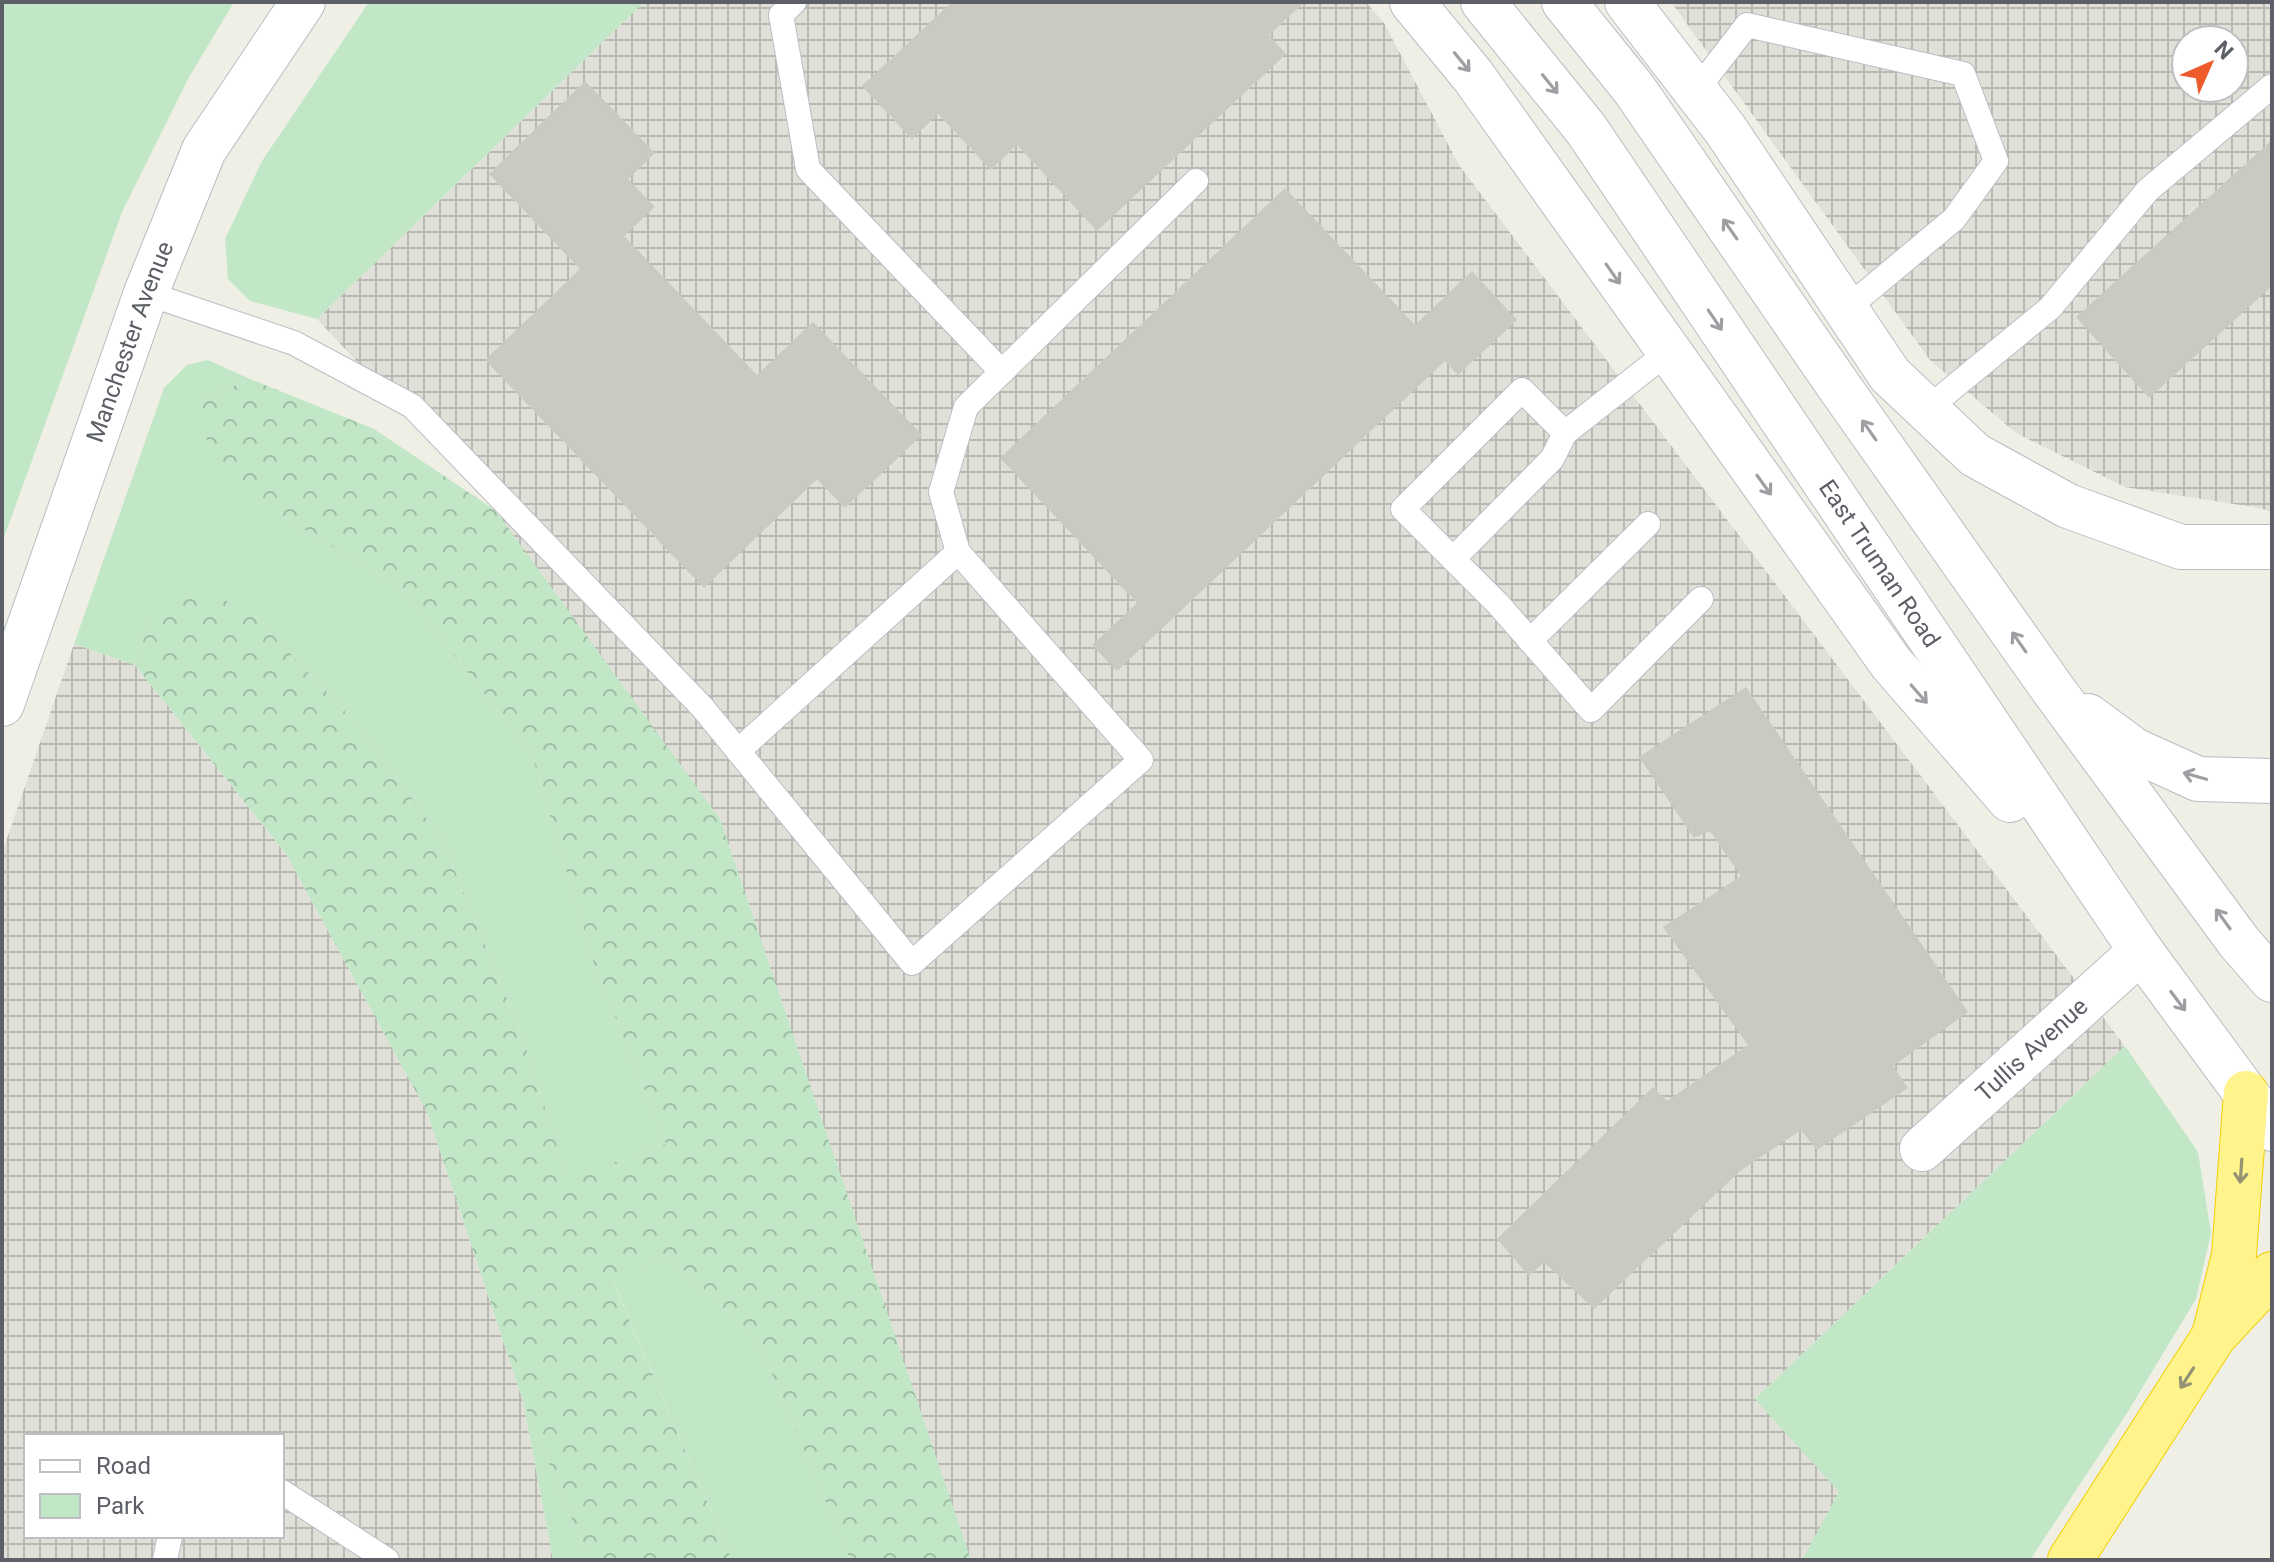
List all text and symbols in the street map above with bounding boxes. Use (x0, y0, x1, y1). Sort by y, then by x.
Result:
north arrow (2170, 24, 2250, 104)
text: N (2209, 36, 2238, 65)
one-way arrow (1453, 52, 1471, 72)
one-way arrow (1540, 74, 1558, 95)
one-way arrow (1722, 218, 1738, 240)
street label: Manchester Avenue (81, 238, 179, 446)
one-way arrow (1605, 262, 1621, 284)
one-way arrow (1706, 309, 1723, 331)
one-way arrow (1861, 419, 1877, 441)
one-way arrow (1756, 474, 1772, 496)
street label: East Truman Road (1813, 475, 1946, 653)
one-way arrow (2011, 632, 2028, 653)
one-way arrow (1909, 684, 1927, 704)
one-way arrow (2183, 768, 2208, 782)
one-way arrow (2214, 909, 2231, 931)
one-way arrow (2169, 990, 2186, 1011)
street label: Tullis Avenue (1970, 992, 2093, 1107)
one-way arrow (2233, 1157, 2248, 1183)
one-way arrow (2179, 1366, 2196, 1388)
legend (24, 1434, 284, 1538)
text: Road (96, 1452, 151, 1480)
text: Park (96, 1492, 145, 1520)

